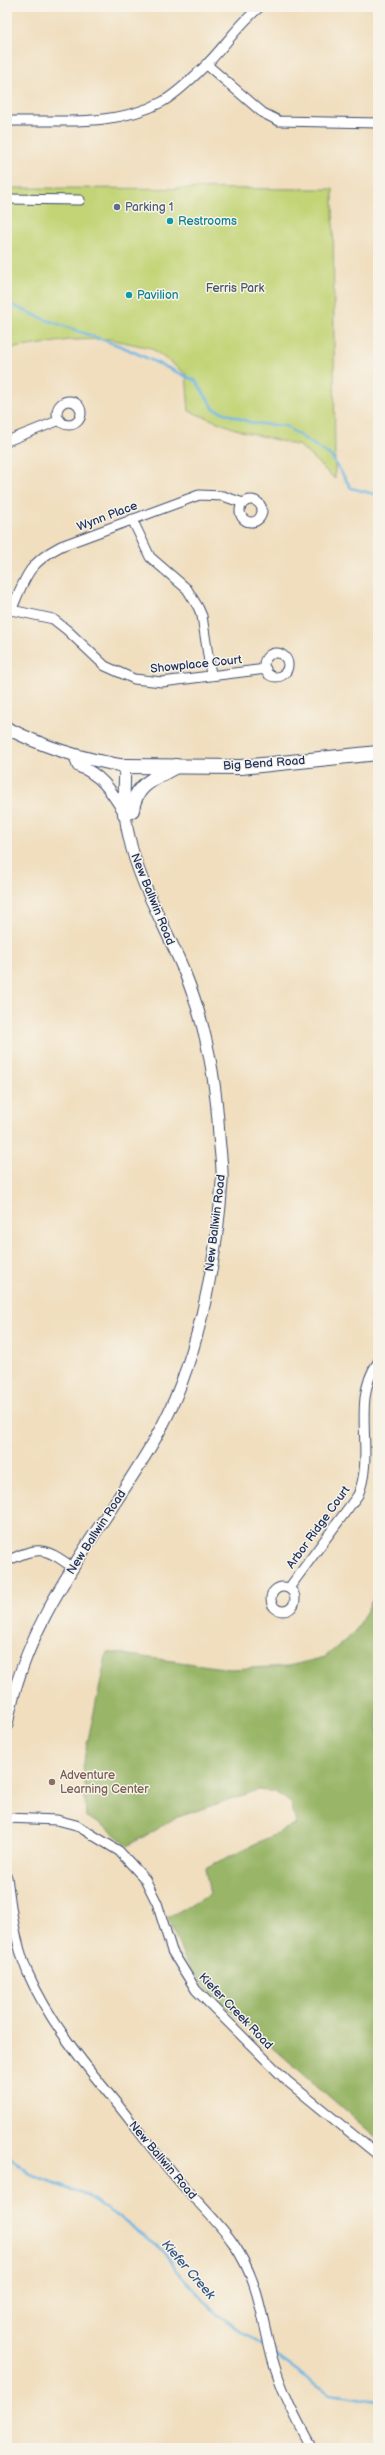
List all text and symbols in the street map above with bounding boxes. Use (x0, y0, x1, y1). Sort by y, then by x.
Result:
place label: Parking 1 (125, 200, 173, 215)
marker: Parking 1 (112, 202, 122, 212)
place label: Restrooms (178, 214, 237, 229)
marker: Restrooms (165, 216, 175, 226)
park label: Ferris Park (206, 281, 264, 296)
place label: Pavilion (137, 288, 179, 303)
marker: Pavilion (124, 290, 134, 300)
street label: Wynn Place (75, 498, 139, 535)
street label: Showplace Court (150, 652, 243, 677)
street label: Big Bend Road (222, 753, 306, 774)
street label: New Ballwin Road (127, 851, 178, 947)
street label: New Ballwin Road (202, 1174, 229, 1272)
street label: Arbor Ridge Court (283, 1483, 354, 1572)
street label: New Ballwin Road (64, 1487, 129, 1577)
place label: Adventure Learning Center (60, 1768, 149, 1797)
marker: Adventure Learning Center (47, 1777, 57, 1787)
street label: Kiefer Creek Road (195, 1970, 276, 2053)
street label: New Ballwin Road (125, 2118, 200, 2203)
water label: Kiefer Creek (158, 2237, 219, 2303)

